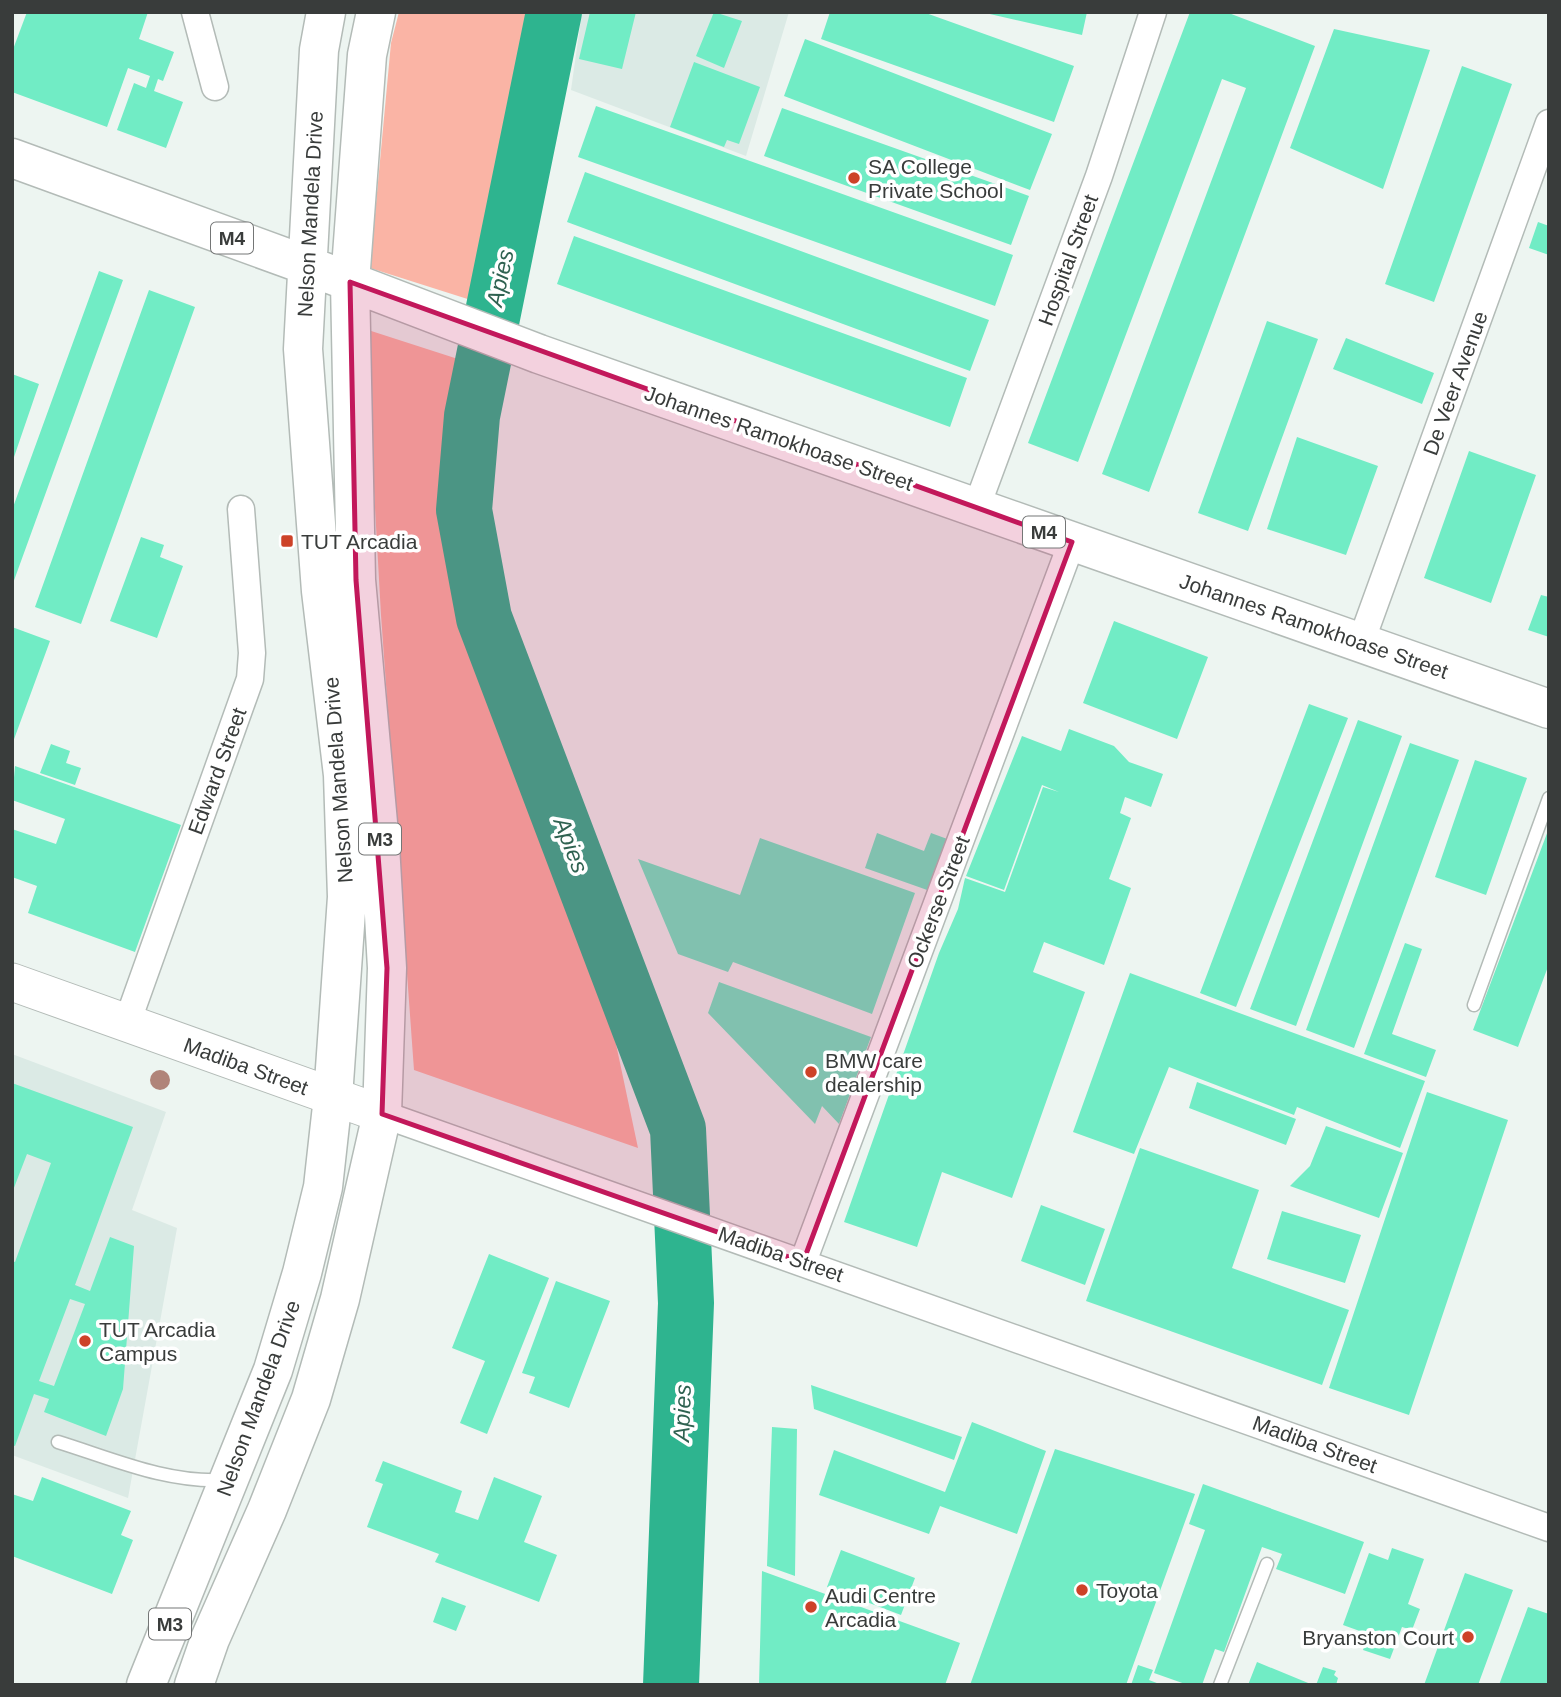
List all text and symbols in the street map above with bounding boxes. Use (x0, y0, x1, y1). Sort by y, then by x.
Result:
street label: Nelson Mandela Drive (293, 110, 327, 318)
place label: SA College Private School (868, 155, 1003, 202)
marker: SA College Private School (846, 170, 862, 186)
street label: Hospital Street (1034, 191, 1102, 329)
road number: M4 (211, 222, 253, 254)
water label: Apies (481, 247, 519, 311)
street label: De Veer Avenue (1418, 308, 1492, 458)
street label: Johannes Ramokhoase Street (642, 381, 916, 495)
road number: M4 (1023, 516, 1065, 548)
place label: TUT Arcadia (301, 530, 418, 553)
marker: TUT Arcadia (279, 533, 295, 549)
street label: Johannes Ramokhoase Street (1177, 569, 1451, 683)
street label: Nelson Mandela Drive (319, 676, 357, 884)
street label: Edward Street (183, 704, 251, 837)
water label: Apies (548, 812, 594, 877)
road number: M3 (359, 824, 401, 854)
street label: Ockerse Street (902, 832, 974, 972)
street label: Madiba Street (181, 1033, 312, 1099)
place label: BMW care dealership (825, 1049, 923, 1096)
marker: BMW care dealership (803, 1064, 819, 1080)
street label: Madiba Street (715, 1222, 847, 1286)
street label: Nelson Mandela Drive (212, 1297, 304, 1499)
place label: TUT Arcadia Campus (99, 1318, 216, 1365)
marker: TUT Arcadia Campus (77, 1333, 93, 1349)
water label: Apies (668, 1383, 696, 1444)
street label: Madiba Street (1250, 1411, 1381, 1477)
place label: Toyota (1096, 1579, 1158, 1602)
marker: Toyota (1074, 1582, 1090, 1598)
place label: Audi Centre Arcadia (825, 1584, 936, 1631)
marker: Audi Centre Arcadia (803, 1599, 819, 1615)
road number: M3 (149, 1608, 191, 1640)
place label: Bryanston Court (1302, 1626, 1454, 1649)
marker: Bryanston Court (1460, 1629, 1476, 1645)

